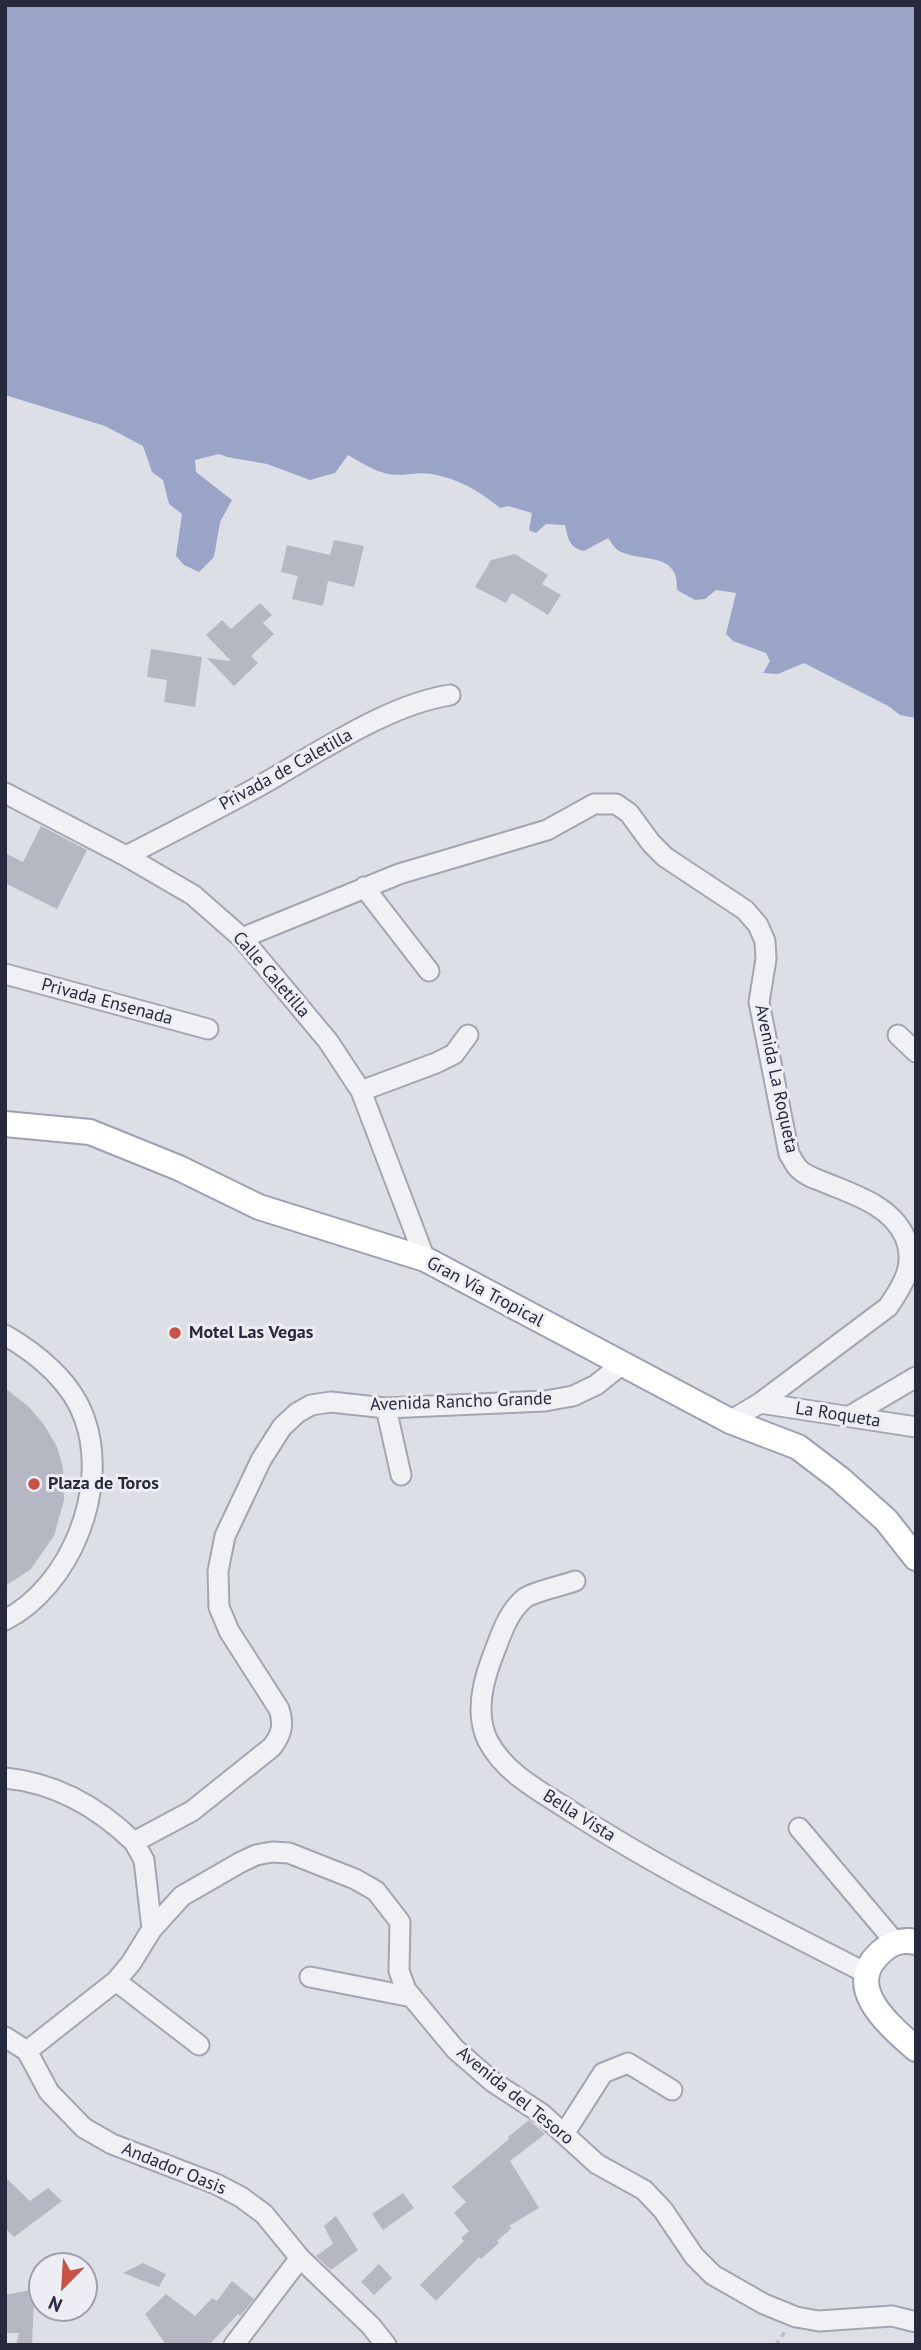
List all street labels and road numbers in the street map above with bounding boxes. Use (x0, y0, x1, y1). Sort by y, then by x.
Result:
street label: Privada de Caletilla (216, 725, 356, 815)
street label: Calle Caletilla (228, 928, 314, 1022)
street label: Privada Ensenada (39, 974, 175, 1030)
street label: Avenida La Roqueta (750, 1003, 802, 1155)
street label: Gran Vía Tropical (423, 1252, 547, 1332)
street label: Avenida Rancho Grande (370, 1388, 552, 1416)
street label: La Roqueta (794, 1398, 882, 1432)
street label: Bella Vista (539, 1785, 619, 1847)
street label: Avenida del Tesoro (452, 2042, 578, 2150)
street label: Andador Oasis (119, 2138, 229, 2200)

